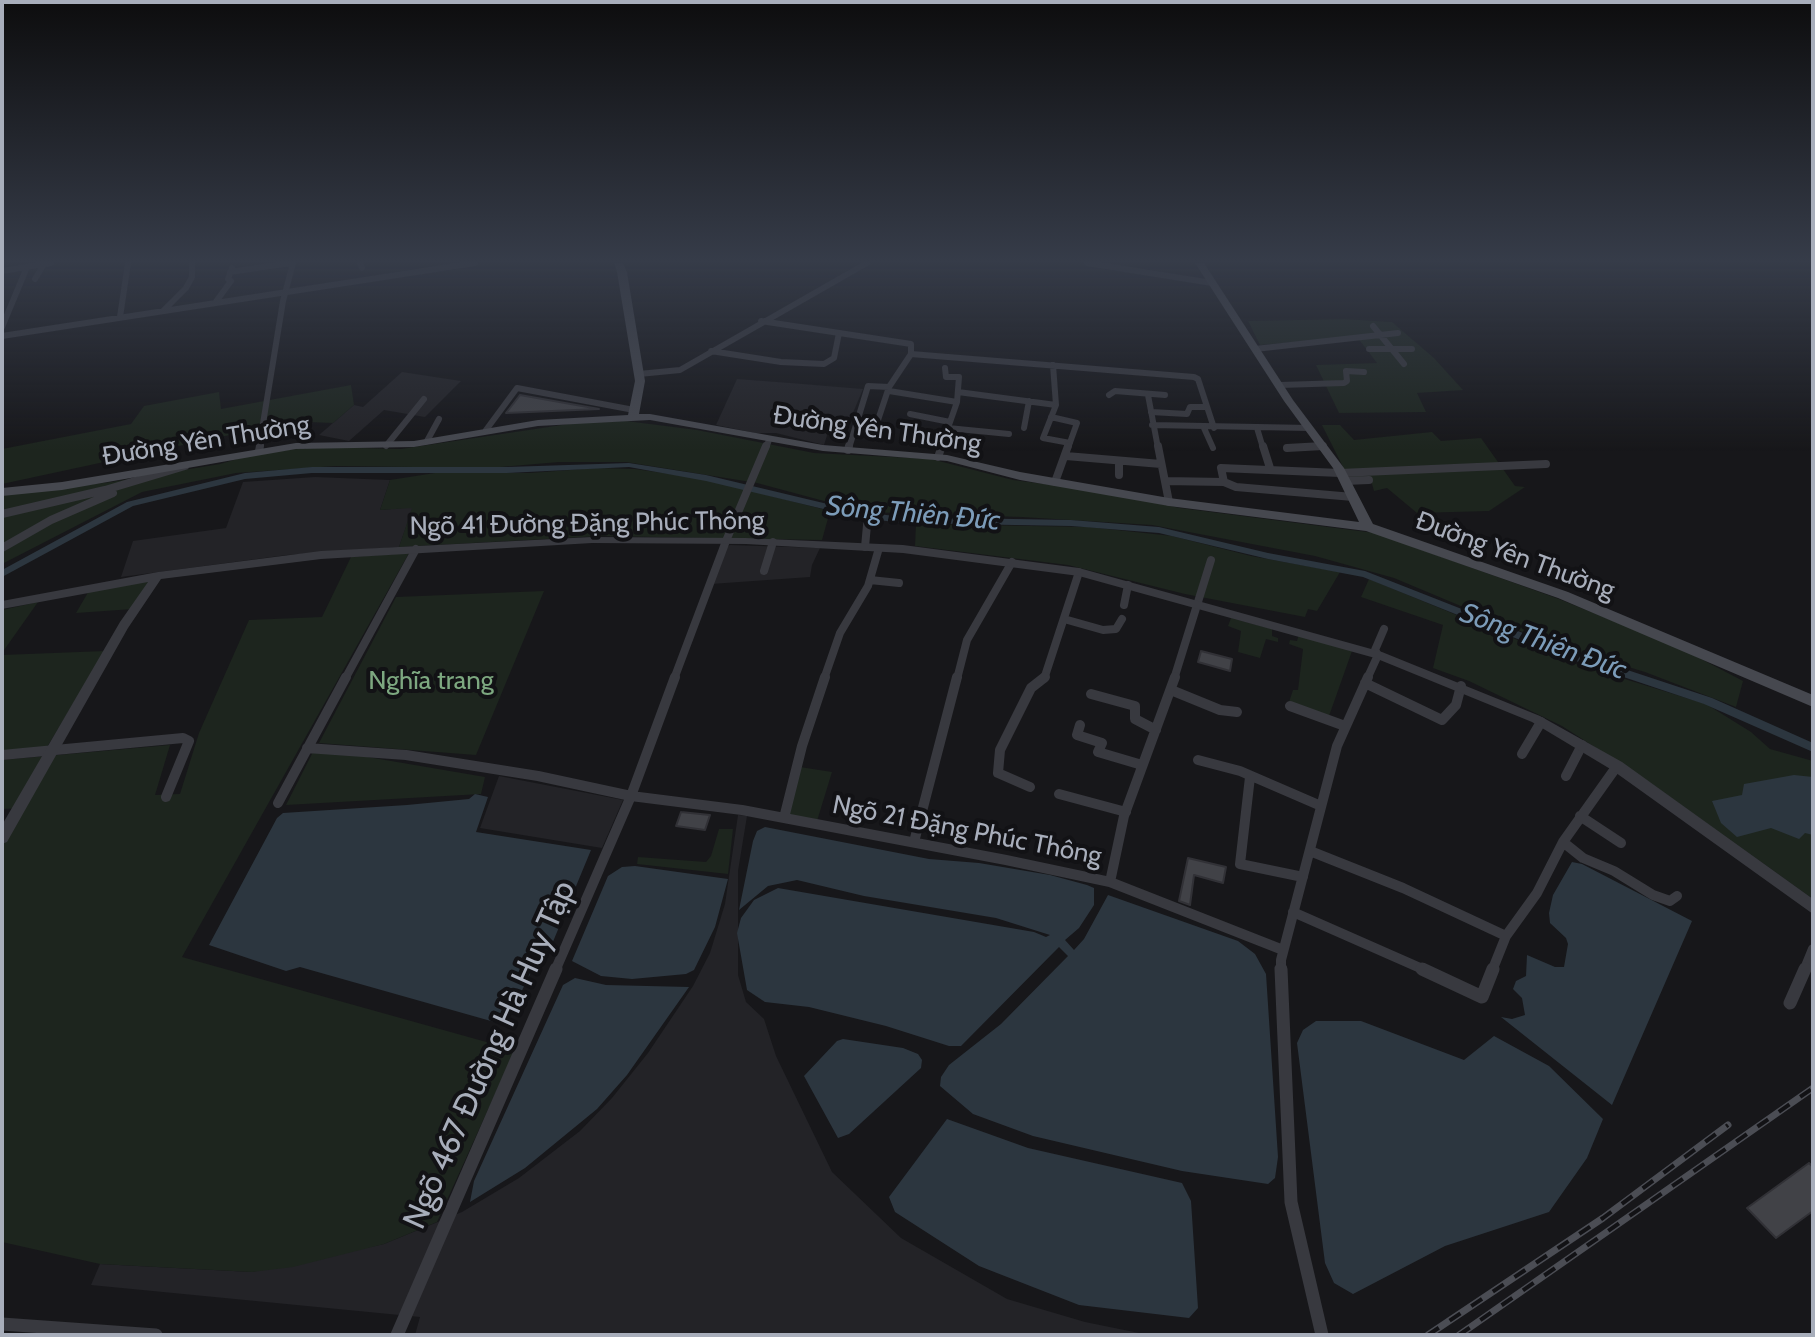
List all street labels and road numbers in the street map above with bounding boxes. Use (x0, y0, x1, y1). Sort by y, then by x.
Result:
street label: Đường Yên Thường (771, 400, 983, 460)
street label: Đường Yên Thường (100, 409, 312, 473)
street label: Ngõ 41 Đường Đặng Phúc Thông (409, 505, 765, 543)
street label: Đường Yên Thường (1411, 505, 1619, 607)
street label: Ngõ 21 Đặng Phúc Thông (830, 790, 1104, 872)
street label: Ngõ 467 Đường Hà Huy Tập (396, 875, 584, 1235)

